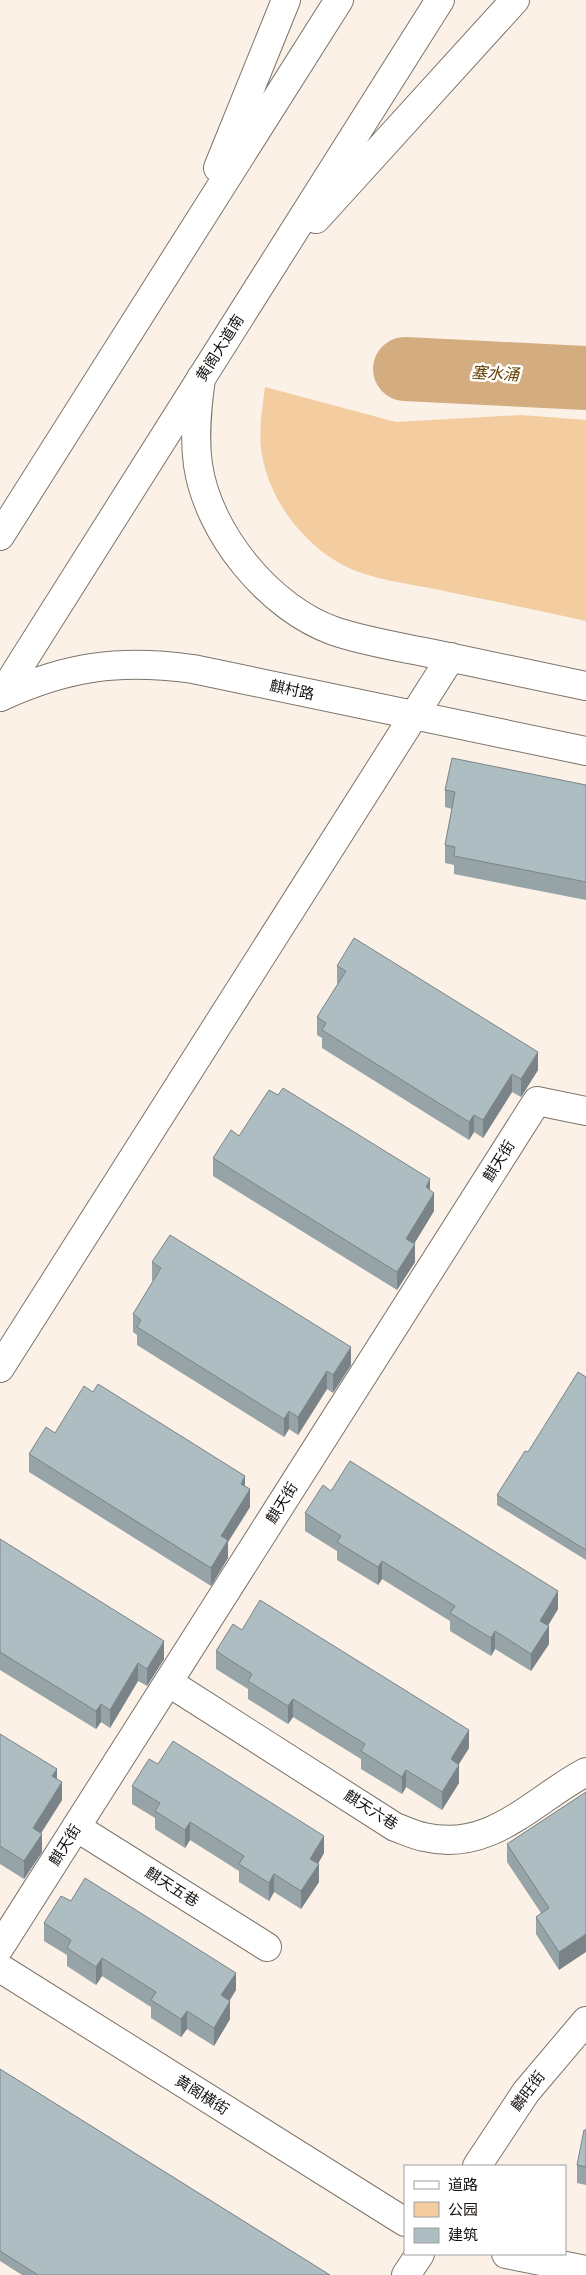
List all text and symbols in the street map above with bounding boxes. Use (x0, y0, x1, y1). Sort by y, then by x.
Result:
street label: 黄阁大道南 (191, 310, 248, 385)
water label: 塞水涌 (471, 361, 522, 384)
street label: 麒村路 (268, 675, 316, 703)
street label: 麒天街 (478, 1136, 519, 1185)
street label: 麒天街 (261, 1478, 302, 1527)
street label: 麒天六巷 (341, 1785, 402, 1834)
street label: 麒天街 (44, 1820, 85, 1869)
street label: 麒天五巷 (142, 1862, 203, 1911)
street label: 麟旺街 (506, 2066, 549, 2114)
street label: 黄阁横街 (172, 2070, 233, 2119)
legend (404, 2165, 566, 2255)
text: 道路 (448, 2174, 478, 2194)
text: 公园 (448, 2199, 478, 2219)
text: 建筑 (448, 2224, 478, 2244)

